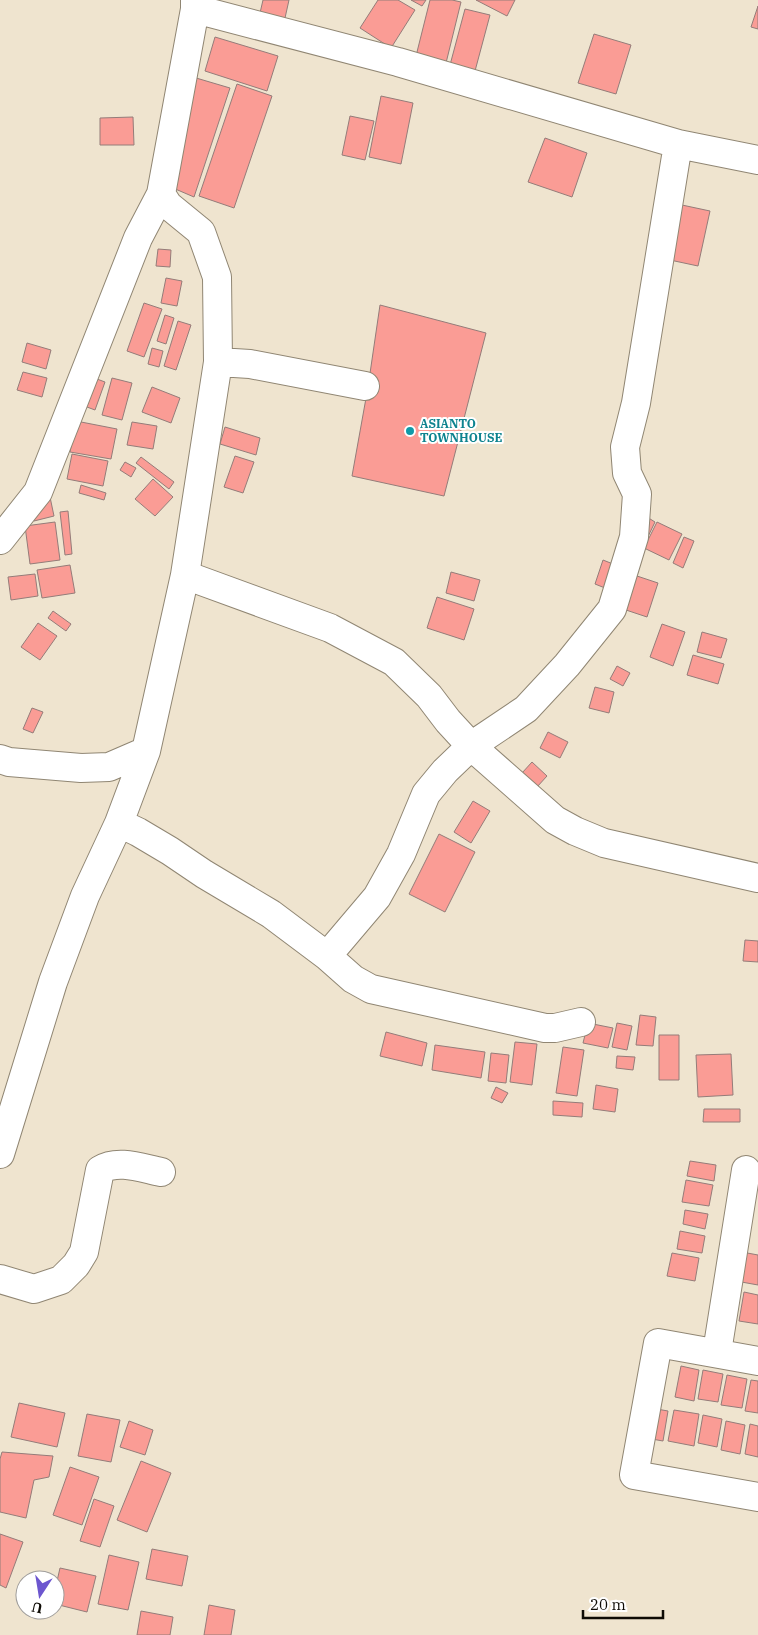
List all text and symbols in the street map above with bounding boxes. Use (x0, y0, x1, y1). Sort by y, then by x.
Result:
place label: ASIANTO TOWNHOUSE (420, 416, 503, 445)
marker: ASIANTO TOWNHOUSE (404, 425, 416, 437)
north arrow (15, 1570, 65, 1620)
scale bar (583, 1588, 663, 1620)
text: 20 m (590, 1595, 626, 1614)
text: U (30, 1598, 44, 1618)

